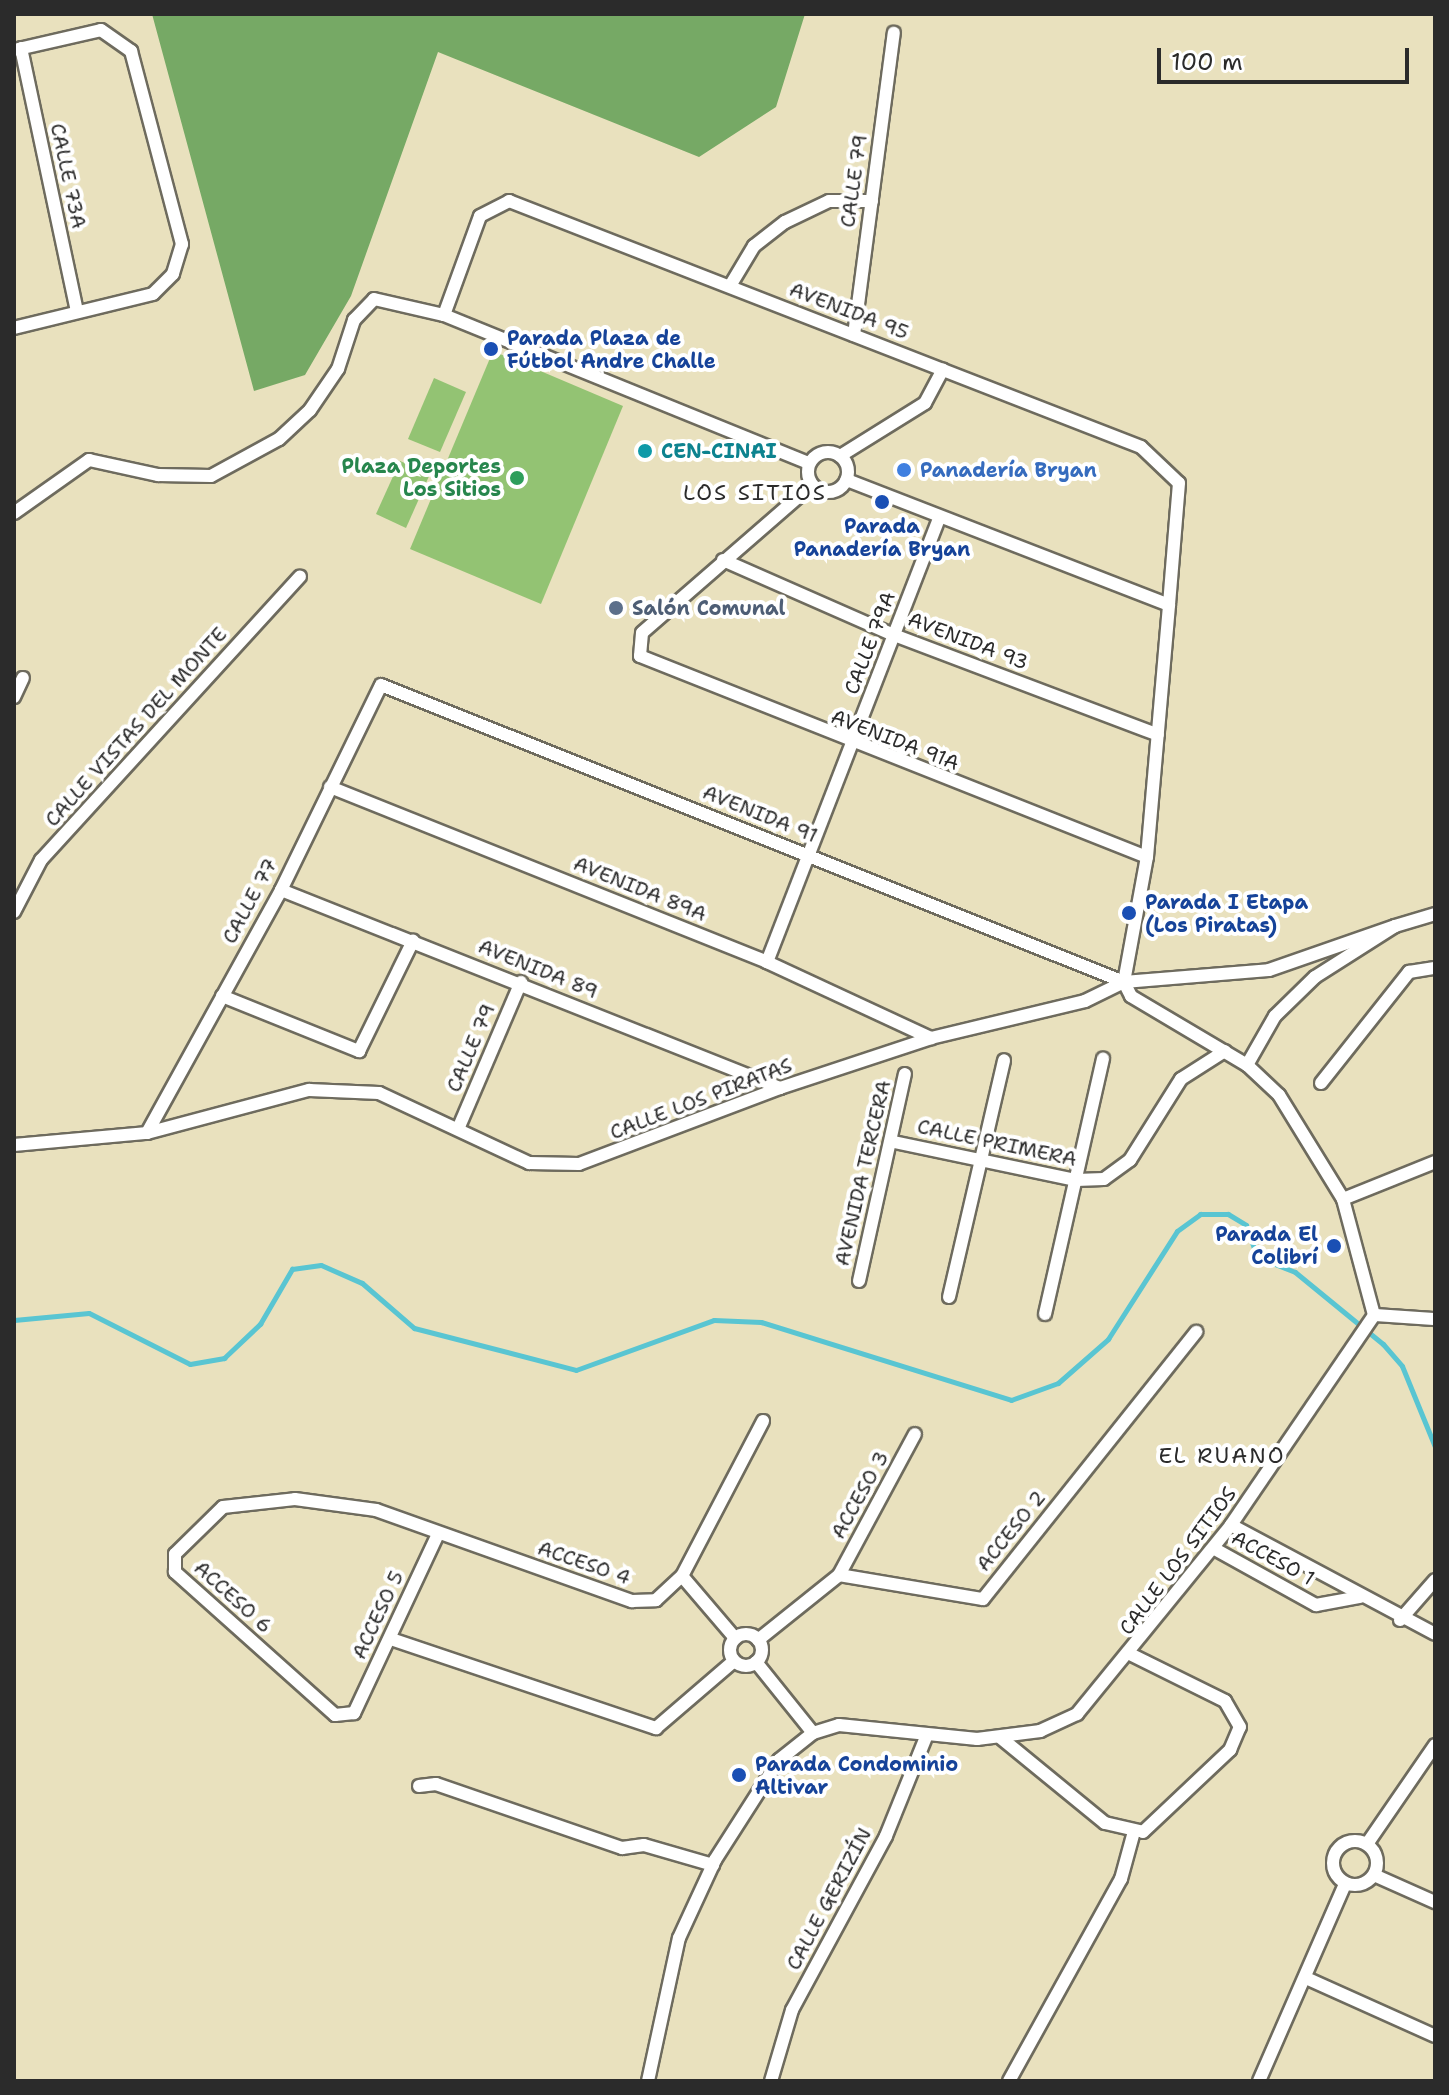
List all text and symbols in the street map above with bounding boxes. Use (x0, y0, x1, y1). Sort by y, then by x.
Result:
scale bar (1161, 32, 1413, 82)
text: 100 m (1171, 46, 1243, 78)
street label: CALLE 73A (45, 121, 91, 231)
street label: CALLE 79 (836, 133, 872, 229)
street label: AVENIDA 95 (786, 277, 912, 345)
place label: Parada Plaza de Fútbol Andre Challe (507, 326, 716, 373)
marker: Parada Plaza de Fútbol Andre Challe (482, 340, 500, 358)
place label: CEN-CINAI (661, 439, 777, 463)
marker: CEN-CINAI (636, 442, 654, 460)
place label: Plaza Deportes Los Sitios (341, 454, 501, 501)
place label: Panadería Bryan (920, 458, 1097, 482)
marker: Panadería Bryan (895, 461, 913, 479)
marker: Plaza Deportes Los Sitios (508, 469, 526, 487)
district label: LOS SITIOS (683, 480, 827, 506)
marker: Parada Panadería Bryan (873, 493, 891, 511)
place label: Parada Panadería Bryan (794, 514, 970, 561)
street label: CALLE 79A (839, 588, 901, 698)
place label: Salón Comunal (632, 596, 785, 620)
marker: Salón Comunal (607, 599, 625, 617)
street label: AVENIDA 93 (904, 607, 1032, 675)
street label: CALLE VISTAS DEL MONTE (40, 622, 232, 832)
street label: AVENIDA 91A (827, 705, 963, 775)
street label: AVENIDA 91 (699, 780, 821, 848)
street label: AVENIDA 89A (570, 851, 710, 927)
street label: CALLE 77 (218, 854, 282, 948)
place label: Parada I Etapa (Los Piratas) (1145, 890, 1308, 937)
marker: Parada I Etapa (Los Piratas) (1120, 904, 1138, 922)
street label: AVENIDA 89 (475, 934, 601, 1004)
street label: CALLE 79 (442, 1000, 500, 1096)
street label: CALLE LOS PIRATAS (607, 1053, 795, 1145)
street label: AVENIDA TERCERA (830, 1078, 896, 1268)
street label: CALLE PRIMERA (915, 1114, 1079, 1172)
place label: Parada El Colibrí (1215, 1222, 1318, 1269)
marker: Parada El Colibrí (1325, 1237, 1343, 1255)
district label: EL RUANO (1158, 1443, 1286, 1469)
street label: ACCESO 3 (826, 1447, 894, 1543)
street label: CALLE LOS SITIOS (1115, 1482, 1241, 1640)
street label: ACCESO 2 (971, 1486, 1051, 1576)
street label: ACCESO 1 (1227, 1525, 1319, 1591)
street label: ACCESO 4 (534, 1536, 634, 1590)
street label: ACCESO 6 (189, 1556, 277, 1638)
street label: ACCESO 5 (347, 1567, 409, 1663)
place label: Parada Condominio Altivar (755, 1752, 958, 1799)
marker: Parada Condominio Altivar (730, 1766, 748, 1784)
street label: CALLE GERIZÍN (781, 1824, 877, 1974)

